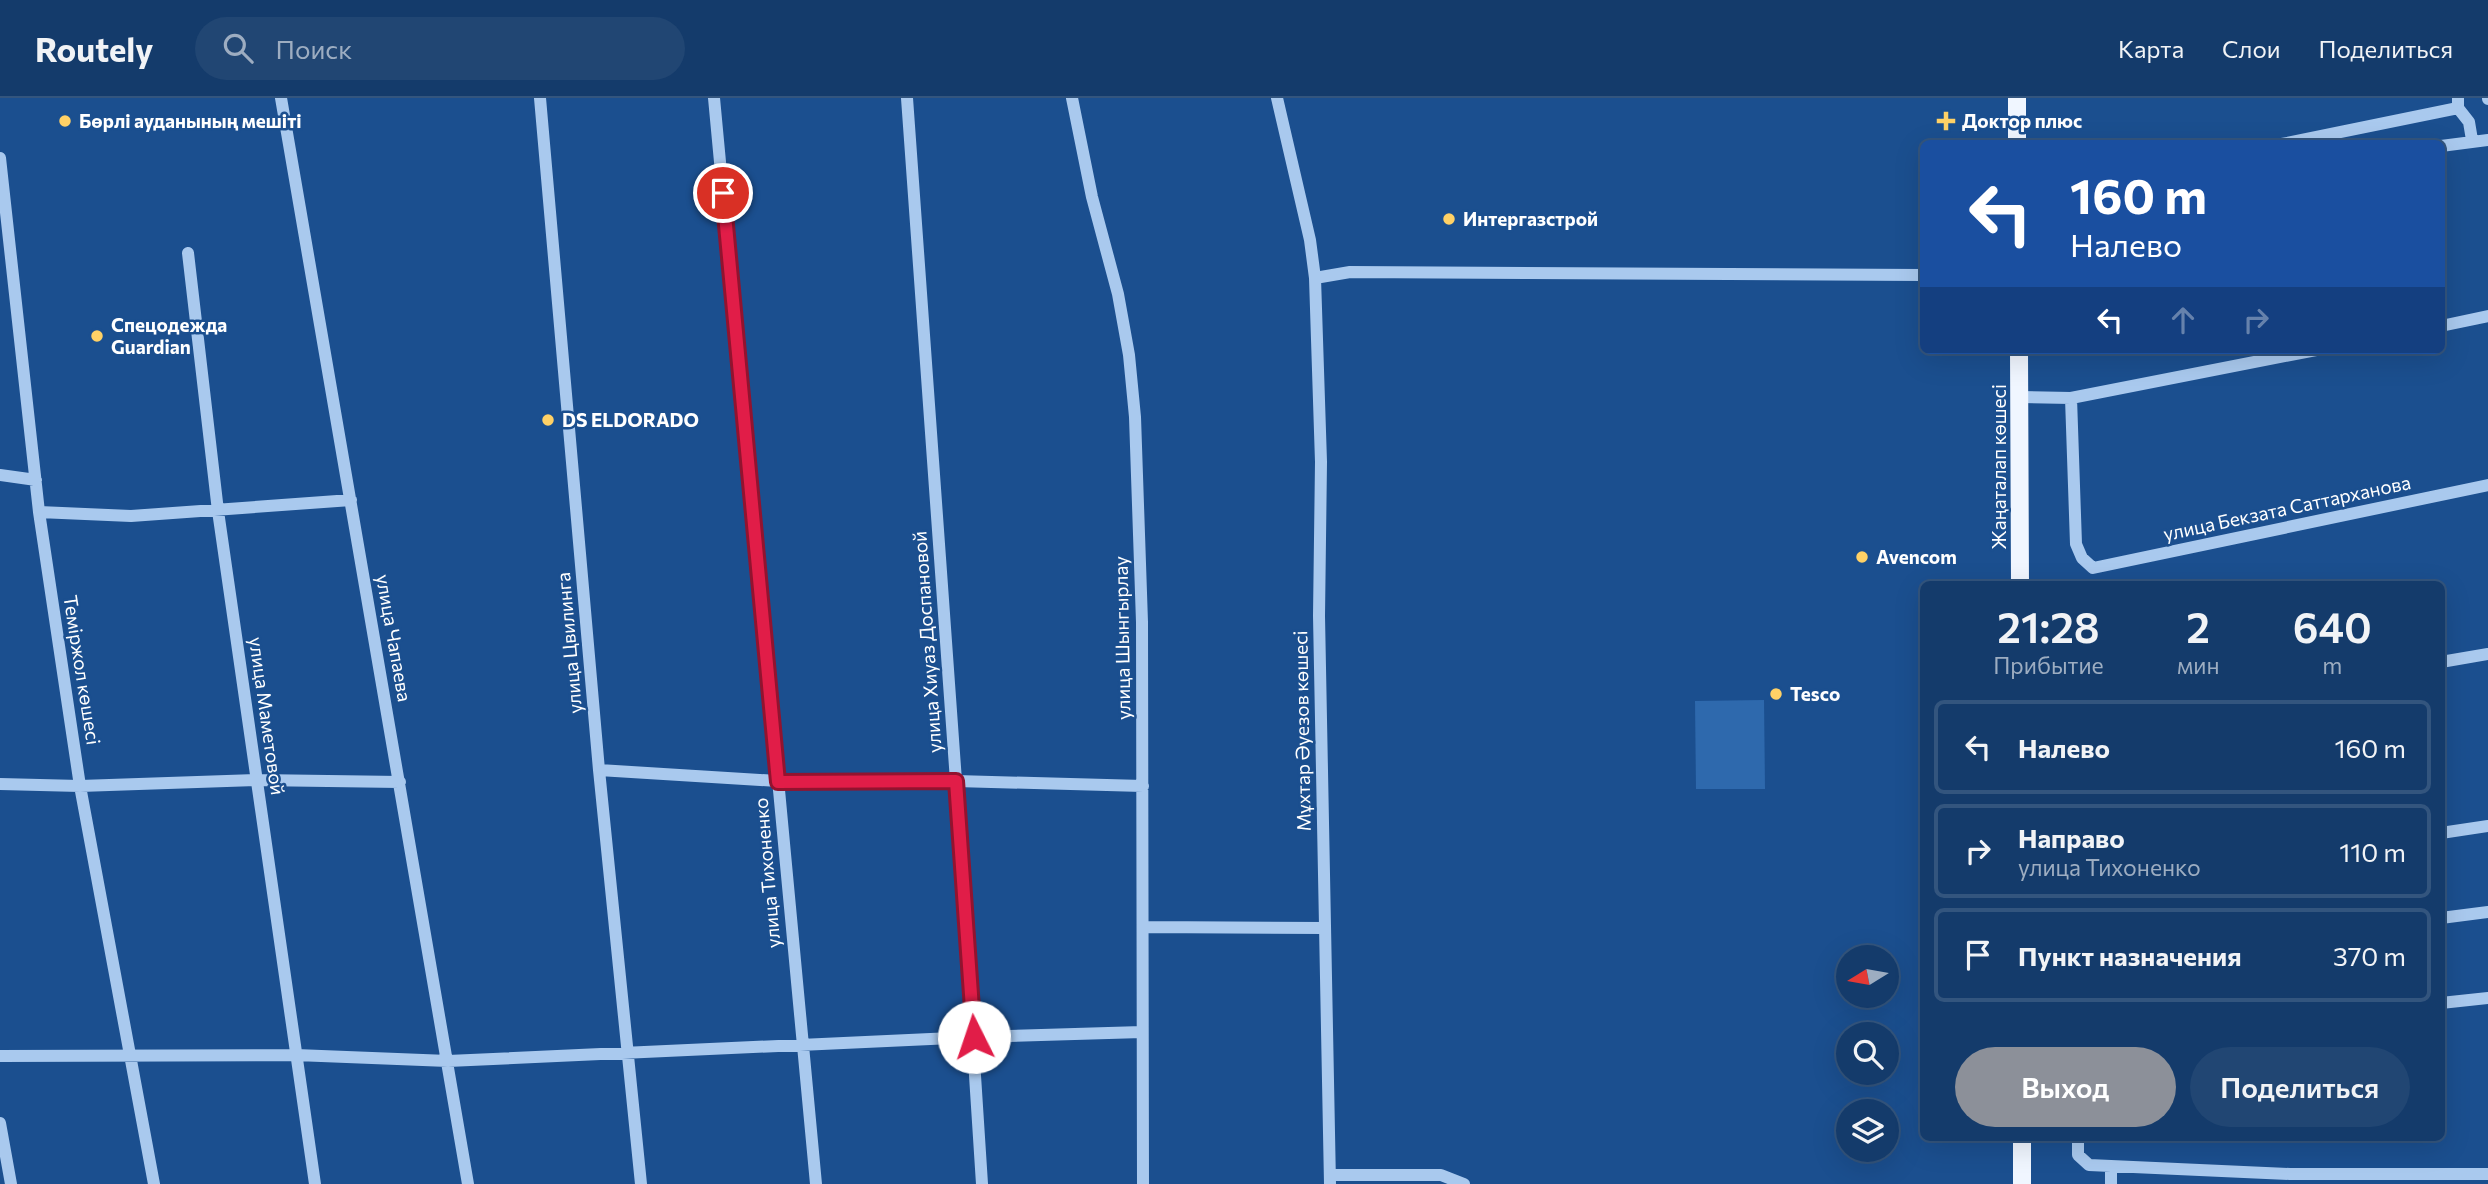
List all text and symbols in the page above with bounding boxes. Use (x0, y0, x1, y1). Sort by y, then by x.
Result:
search box (195, 17, 685, 80)
text: Routely (35, 28, 153, 69)
icon: search (219, 29, 257, 67)
text: Поиск (275, 33, 352, 64)
text: Карта (2118, 34, 2184, 63)
text: Слои (2222, 34, 2280, 63)
text: Поделиться (2318, 34, 2453, 63)
place label: Бөрлі ауданының мешіті (79, 109, 302, 132)
place label: Доктор плюс (1962, 109, 2082, 132)
marker: Доктор плюс (1936, 111, 1956, 131)
marker: Бөрлі ауданының мешіті (57, 113, 73, 129)
pin (693, 163, 753, 223)
text: 160 m (2070, 164, 2207, 224)
icon: left (1955, 168, 2046, 259)
icon: arrive (704, 174, 742, 212)
place label: Интергазстрой (1463, 207, 1598, 230)
marker: Интергазстрой (1441, 211, 1457, 227)
text: Налево (2070, 224, 2182, 264)
icon: left (2091, 301, 2129, 339)
icon: ahead (2164, 301, 2202, 339)
icon: right (2237, 301, 2275, 339)
place label: Спецодежда Guardian (111, 313, 227, 358)
marker: Спецодежда Guardian (89, 328, 105, 344)
street label: Жаңаталап көшесі (1987, 384, 2010, 550)
place label: DS ELDORADO (562, 408, 699, 431)
marker: DS ELDORADO (540, 412, 556, 428)
street label: улица Бекзата Саттарханова (2161, 470, 2413, 545)
street label: улица Хиуаз Доспановой (907, 530, 946, 754)
place label: Avencom (1876, 545, 1957, 568)
marker: Avencom (1854, 549, 1870, 565)
street label: улица Шынгырлау (1109, 556, 1134, 720)
street label: улица Цвилинга (551, 571, 586, 715)
street label: улица Чапаева (372, 572, 417, 703)
street label: Теміржол көшесі (59, 593, 106, 747)
text: 21:28 (1997, 600, 2100, 652)
text: 2 (2186, 600, 2210, 652)
text: 640 (2293, 600, 2372, 652)
street label: Мұхтар Әуезов көшесі (1288, 630, 1315, 832)
street label: улица Маметовой (245, 635, 290, 796)
text: Прибытие (1993, 651, 2104, 679)
text: мин (2177, 651, 2220, 679)
text: m (2322, 651, 2342, 679)
place label: Tesco (1790, 682, 1840, 705)
marker: Tesco (1768, 686, 1784, 702)
icon: left (1959, 728, 1997, 766)
text: Налево (2018, 732, 2110, 763)
text: 160 m (2334, 732, 2406, 763)
street label: улица Тихоненко (748, 797, 785, 949)
text: Направо (2018, 822, 2125, 853)
icon: right (1959, 832, 1997, 870)
text: 110 m (2339, 836, 2406, 867)
text: улица Тихоненко (2018, 853, 2201, 881)
icon: arrive (1959, 936, 1997, 974)
text: Пункт назначения (2018, 940, 2242, 971)
text: 370 m (2333, 940, 2406, 971)
north arrow (1836, 945, 1899, 1008)
map controls (1836, 945, 1899, 1162)
position arrow (937, 1000, 1011, 1074)
button: search (1836, 1022, 1899, 1085)
button: Выход (1955, 1047, 2176, 1127)
button: Поделиться (2190, 1047, 2410, 1127)
button: layers (1836, 1099, 1899, 1162)

